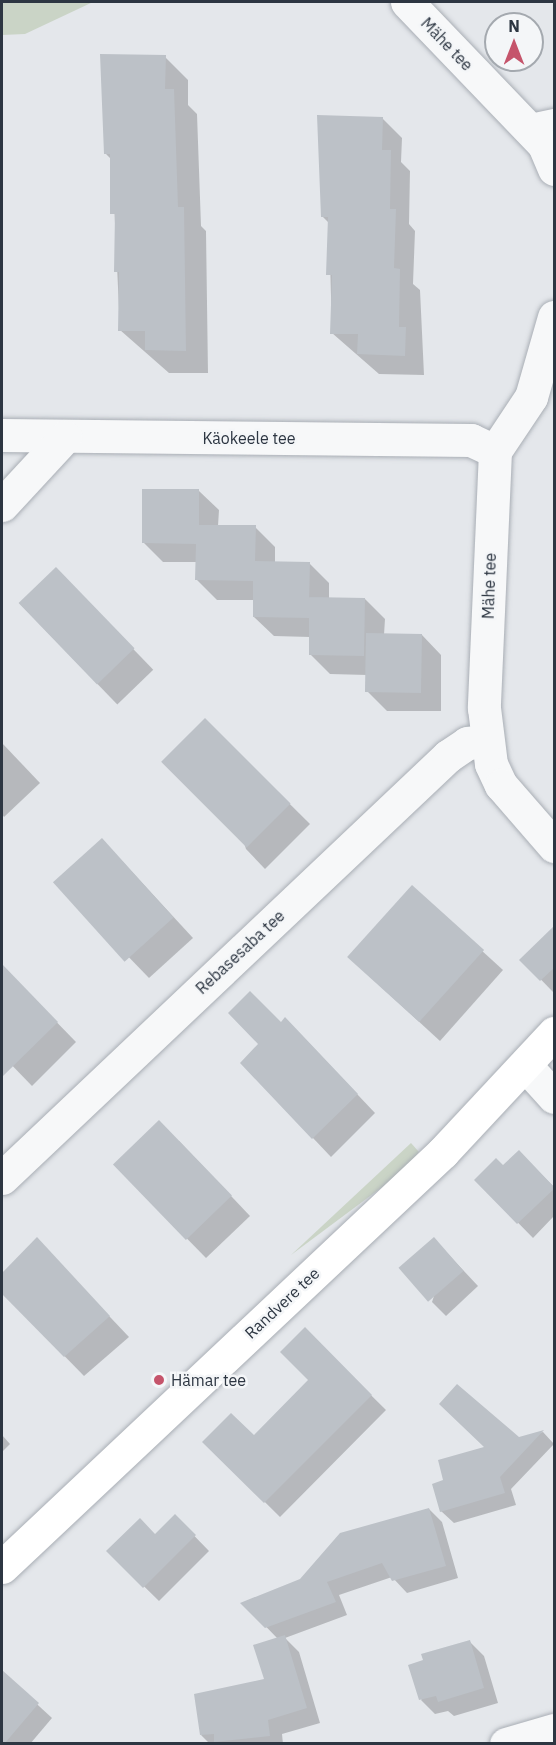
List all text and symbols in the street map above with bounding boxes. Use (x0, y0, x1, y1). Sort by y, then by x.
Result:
north arrow (484, 12, 544, 72)
street label: Mähe tee (417, 13, 477, 75)
text: N (508, 16, 520, 36)
street label: Käokeele tee (202, 428, 296, 448)
street label: Mähe tee (478, 553, 500, 619)
street label: Rebasesaba tee (192, 906, 288, 998)
street label: Randvere tee (241, 1264, 323, 1342)
place label: Hämar tee (171, 1370, 246, 1390)
marker: Hämar tee (152, 1373, 166, 1387)

